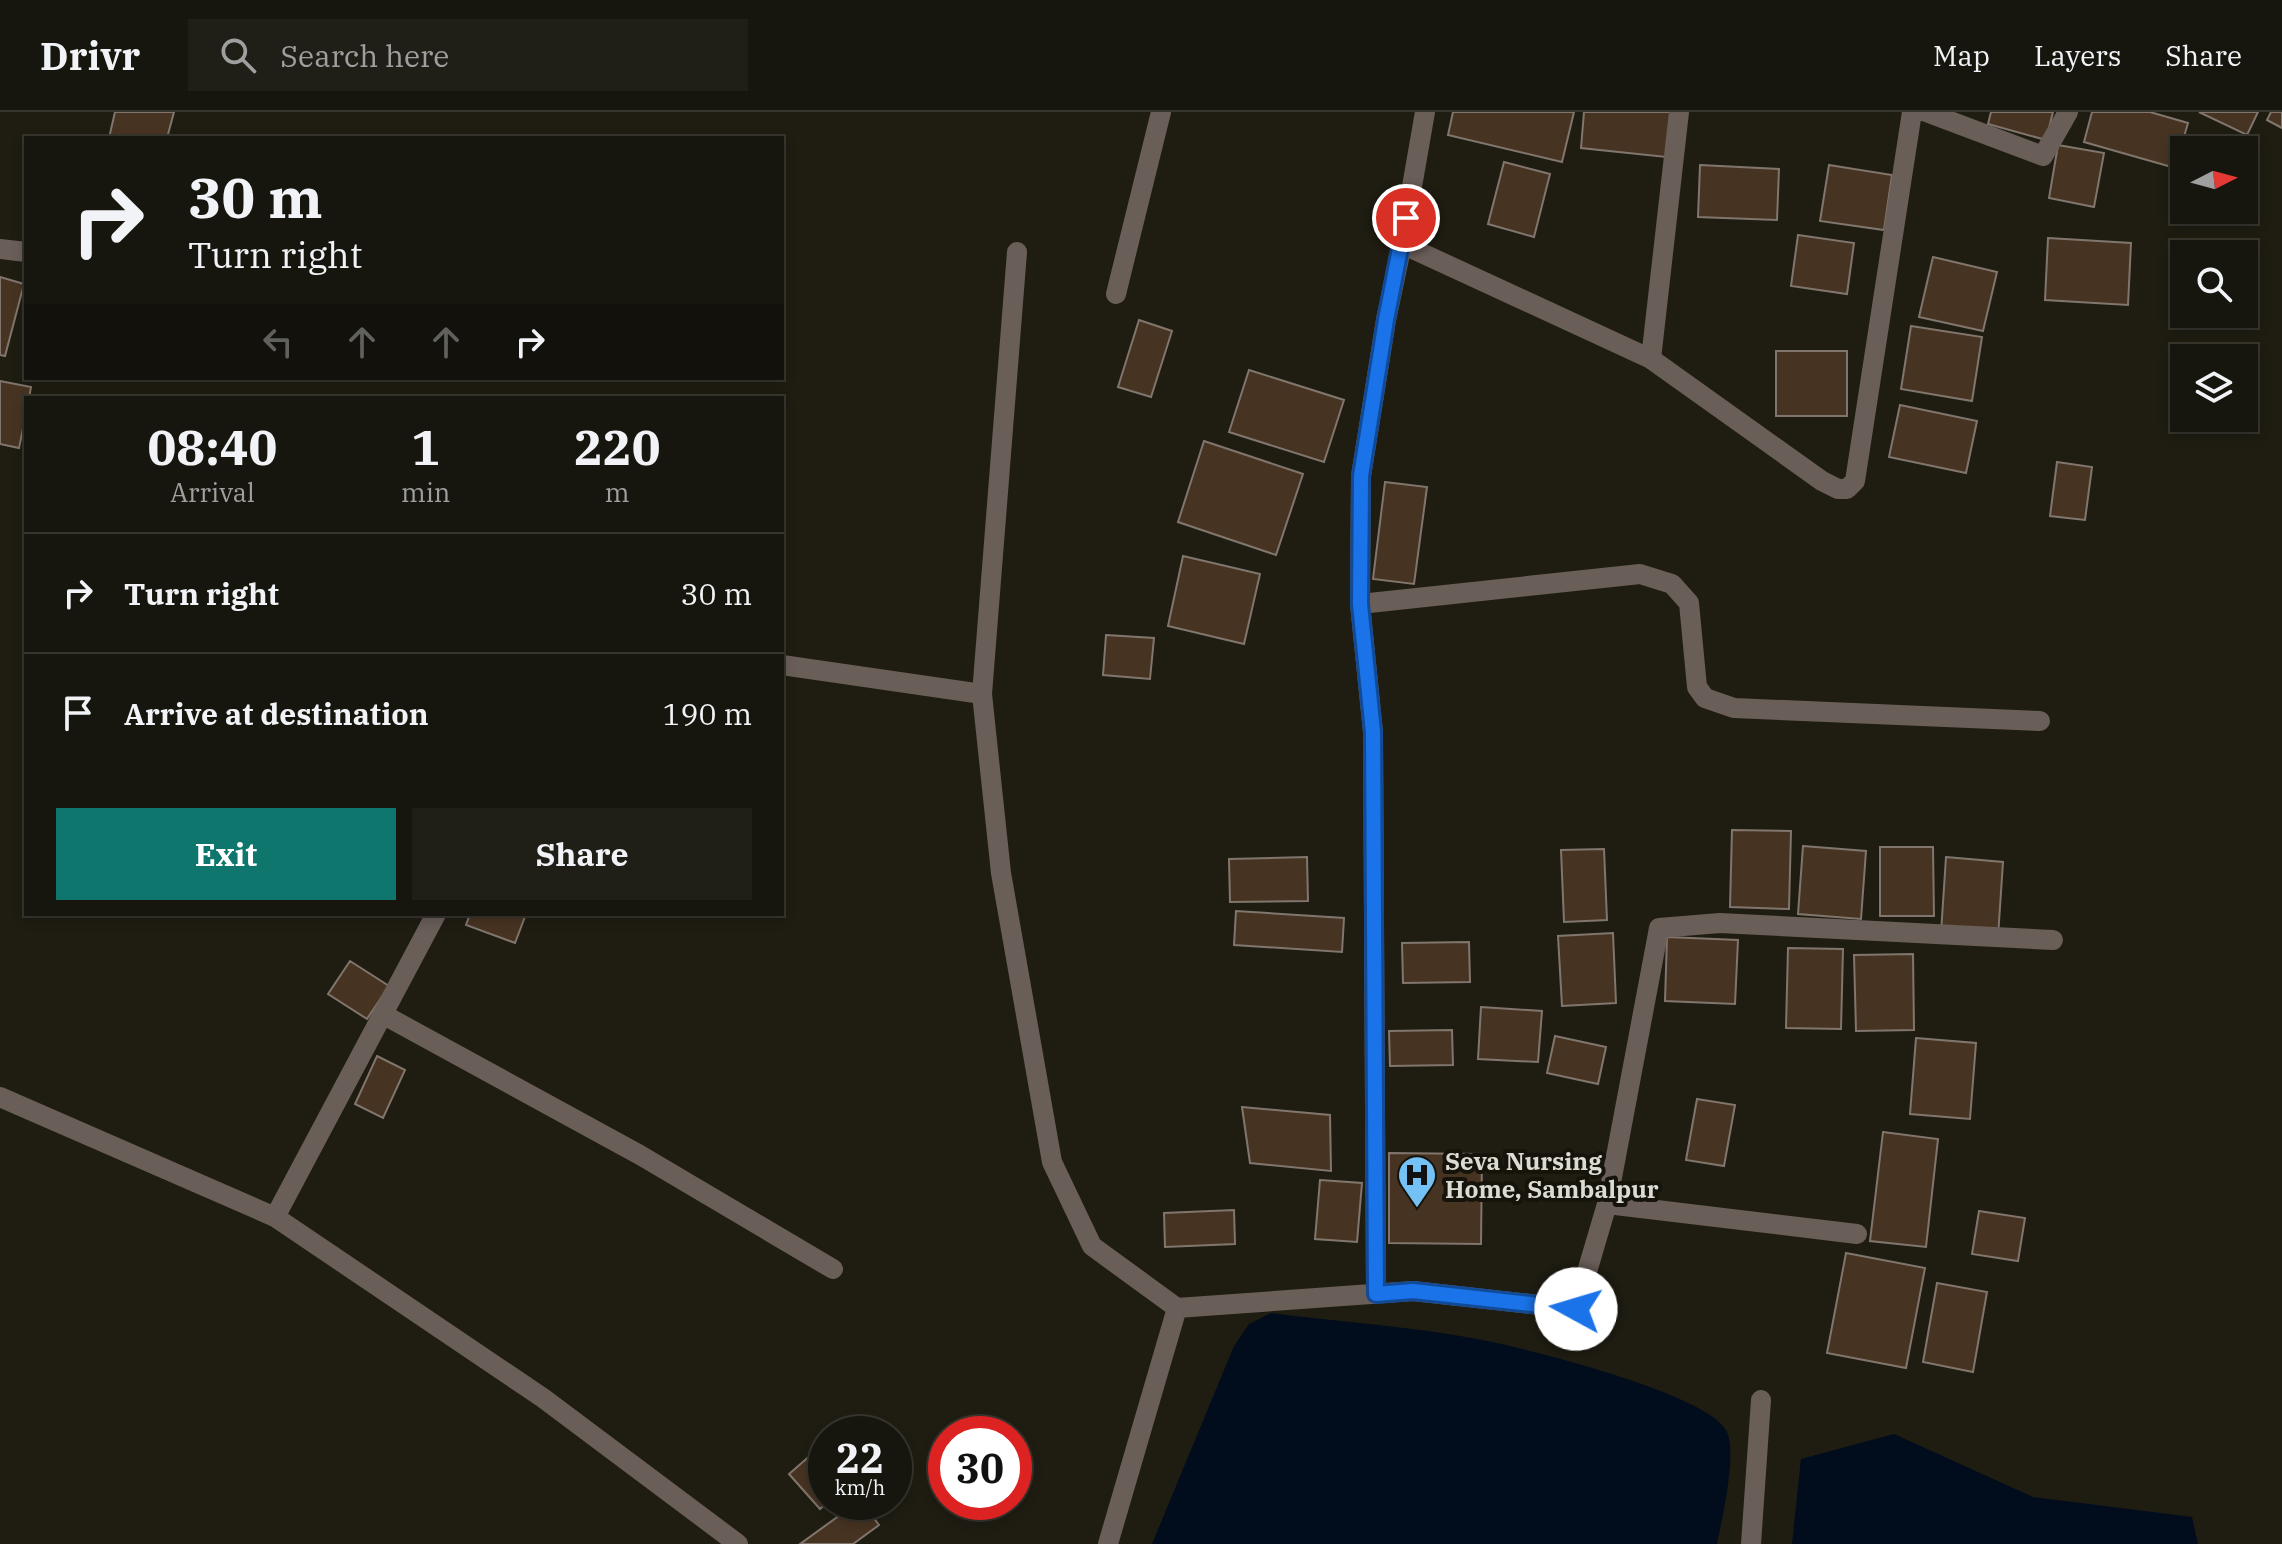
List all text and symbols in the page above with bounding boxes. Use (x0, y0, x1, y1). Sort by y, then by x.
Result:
search box (188, 19, 748, 91)
text: Drivr (40, 31, 140, 80)
icon: search (216, 33, 260, 77)
text: Search here (280, 36, 449, 75)
text: Map (1933, 37, 1990, 74)
text: Layers (2034, 37, 2121, 74)
text: Share (2165, 37, 2242, 74)
north arrow (2170, 136, 2258, 224)
map controls (2170, 136, 2258, 432)
text: 30 m (188, 161, 323, 233)
icon: right (56, 168, 160, 272)
pin (1372, 184, 1440, 252)
icon: arrive (1384, 196, 1428, 240)
text: Turn right (188, 231, 362, 278)
button: search (2170, 240, 2258, 328)
icon: left (256, 320, 300, 364)
icon: ahead (340, 320, 384, 364)
icon: ahead (424, 320, 468, 364)
icon: right (508, 320, 552, 364)
button: layers (2170, 344, 2258, 432)
text: 08:40 (148, 416, 277, 478)
text: 1 (411, 416, 440, 478)
text: 220 (574, 416, 660, 478)
text: Arrival (170, 475, 255, 509)
text: min (401, 475, 450, 509)
text: m (605, 475, 630, 509)
icon: right (56, 571, 100, 615)
text: Turn right (124, 574, 279, 613)
text: 30 m (680, 574, 752, 613)
icon: arrive (56, 691, 100, 735)
text: Arrive at destination (124, 694, 429, 733)
text: 190 m (662, 694, 752, 733)
button: Exit (56, 808, 396, 900)
button: Share (412, 808, 752, 900)
place label: Seva Nursing Home, Sambalpur (1445, 1145, 1659, 1205)
hospital icon: Seva Nursing Home, Sambalpur (1396, 1154, 1438, 1209)
position arrow (1534, 1267, 1618, 1351)
speed limit sign: 30 (928, 1416, 1032, 1520)
text: 22 (836, 1432, 884, 1484)
text: km/h (835, 1474, 885, 1501)

